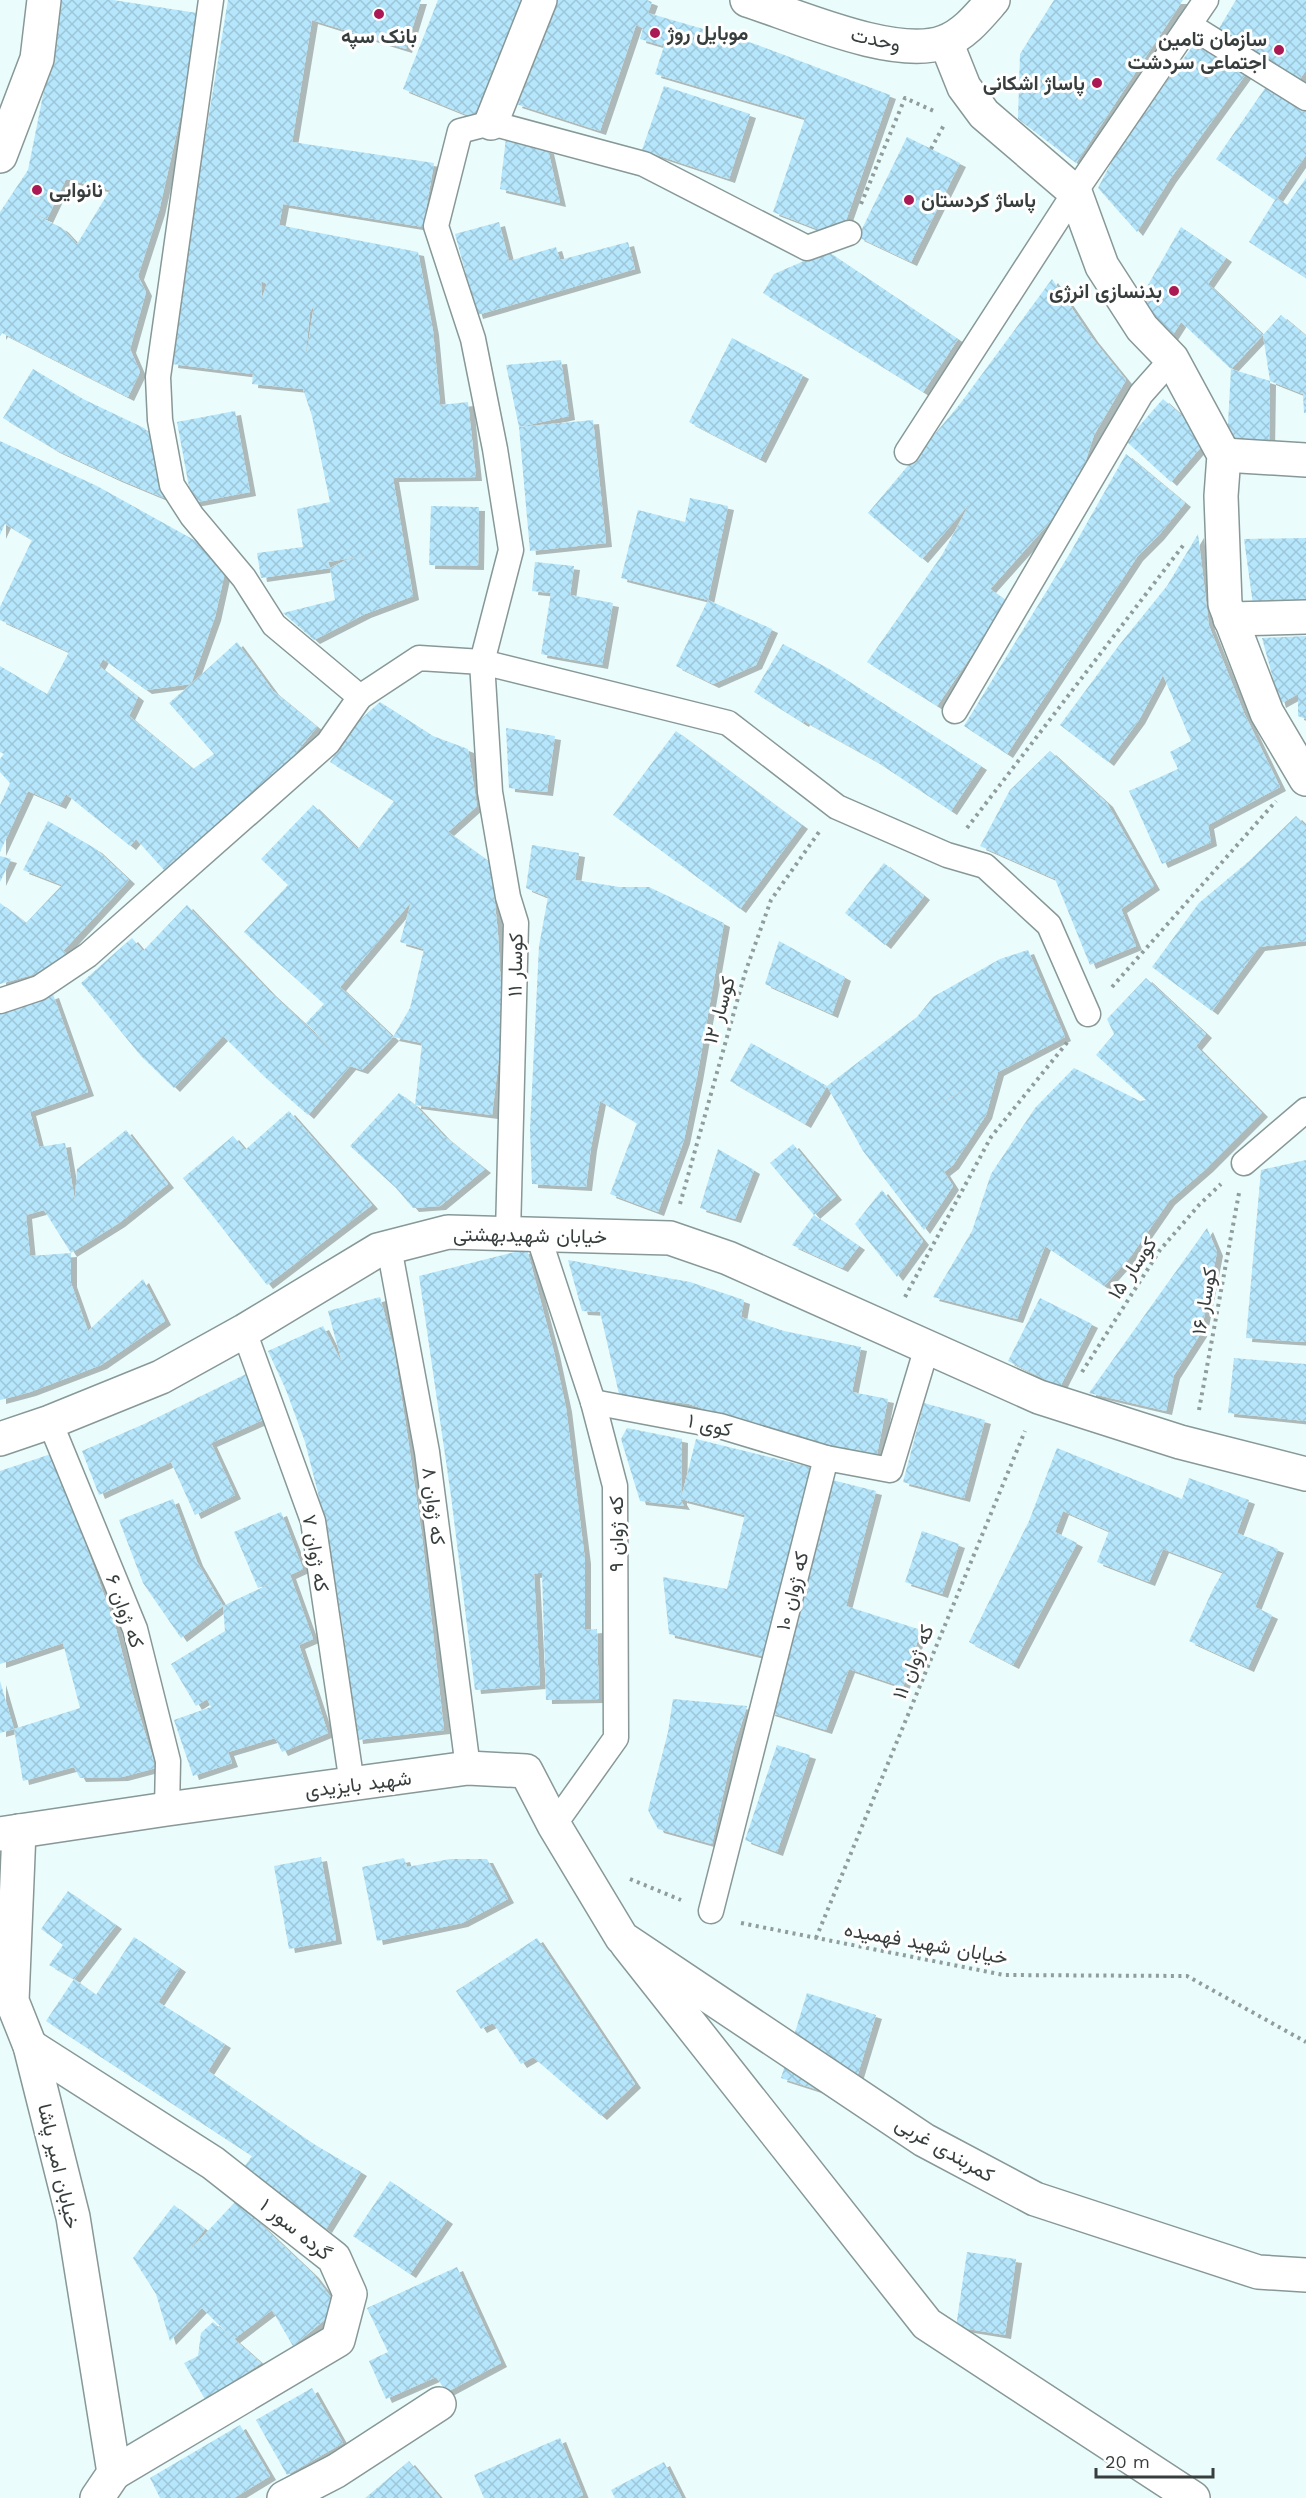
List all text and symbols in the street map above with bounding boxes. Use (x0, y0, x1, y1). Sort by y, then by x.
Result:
marker: بانک سپه (372, 7, 386, 21)
place label: موبایل روژ (666, 21, 749, 46)
street label: وحدت (849, 22, 903, 57)
place label: بانک سپه (341, 24, 417, 50)
marker: موبایل روژ (648, 26, 662, 40)
place label: سازمان تامین اجتماعی سردشت (1128, 27, 1267, 75)
marker: سازمان تامین اجتماعی سردشت (1272, 43, 1286, 57)
place label: پاساژ اشکانی (983, 71, 1085, 97)
marker: پاساژ اشکانی (1090, 76, 1104, 90)
place label: نانوایی (49, 178, 103, 203)
marker: نانوایی (30, 183, 44, 197)
place label: پاساژ کردستان (921, 188, 1036, 214)
marker: پاساژ کردستان (902, 193, 916, 207)
place label: بدنسازی انرژی (1049, 279, 1162, 304)
marker: بدنسازی انرژی (1167, 284, 1181, 298)
street label: کوسار ۱۱ (502, 933, 529, 997)
street label: کوسار ۱۲ (698, 974, 741, 1047)
street label: خیابان شهیدبهشتی (453, 1222, 607, 1249)
street label: کوسار ۱۵ (1102, 1232, 1162, 1304)
street label: کوسار ۱۶ (1186, 1265, 1223, 1337)
street label: کوی ۱ (685, 1408, 734, 1443)
street label: که ژوان ۸ (416, 1466, 451, 1547)
street label: که ژوان ۹ (604, 1496, 629, 1572)
street label: که ژوان ۷ (296, 1512, 335, 1594)
street label: که ژوان ۱۰ (771, 1549, 814, 1633)
street label: که ژوان ۶ (100, 1571, 149, 1651)
street label: که ژوان ۱۱ (887, 1621, 940, 1703)
street label: شهید بایزیدی (303, 1766, 413, 1803)
street label: خیابان شهید فهمیده (842, 1917, 1010, 1970)
street label: خیابان امیر پاشا (31, 2101, 85, 2231)
street label: کمربندی غربی (891, 2111, 999, 2188)
street label: گرده سور ۱ (255, 2193, 337, 2266)
scale bar (1096, 2441, 1213, 2479)
text: 20 m (1105, 2451, 1150, 2472)

